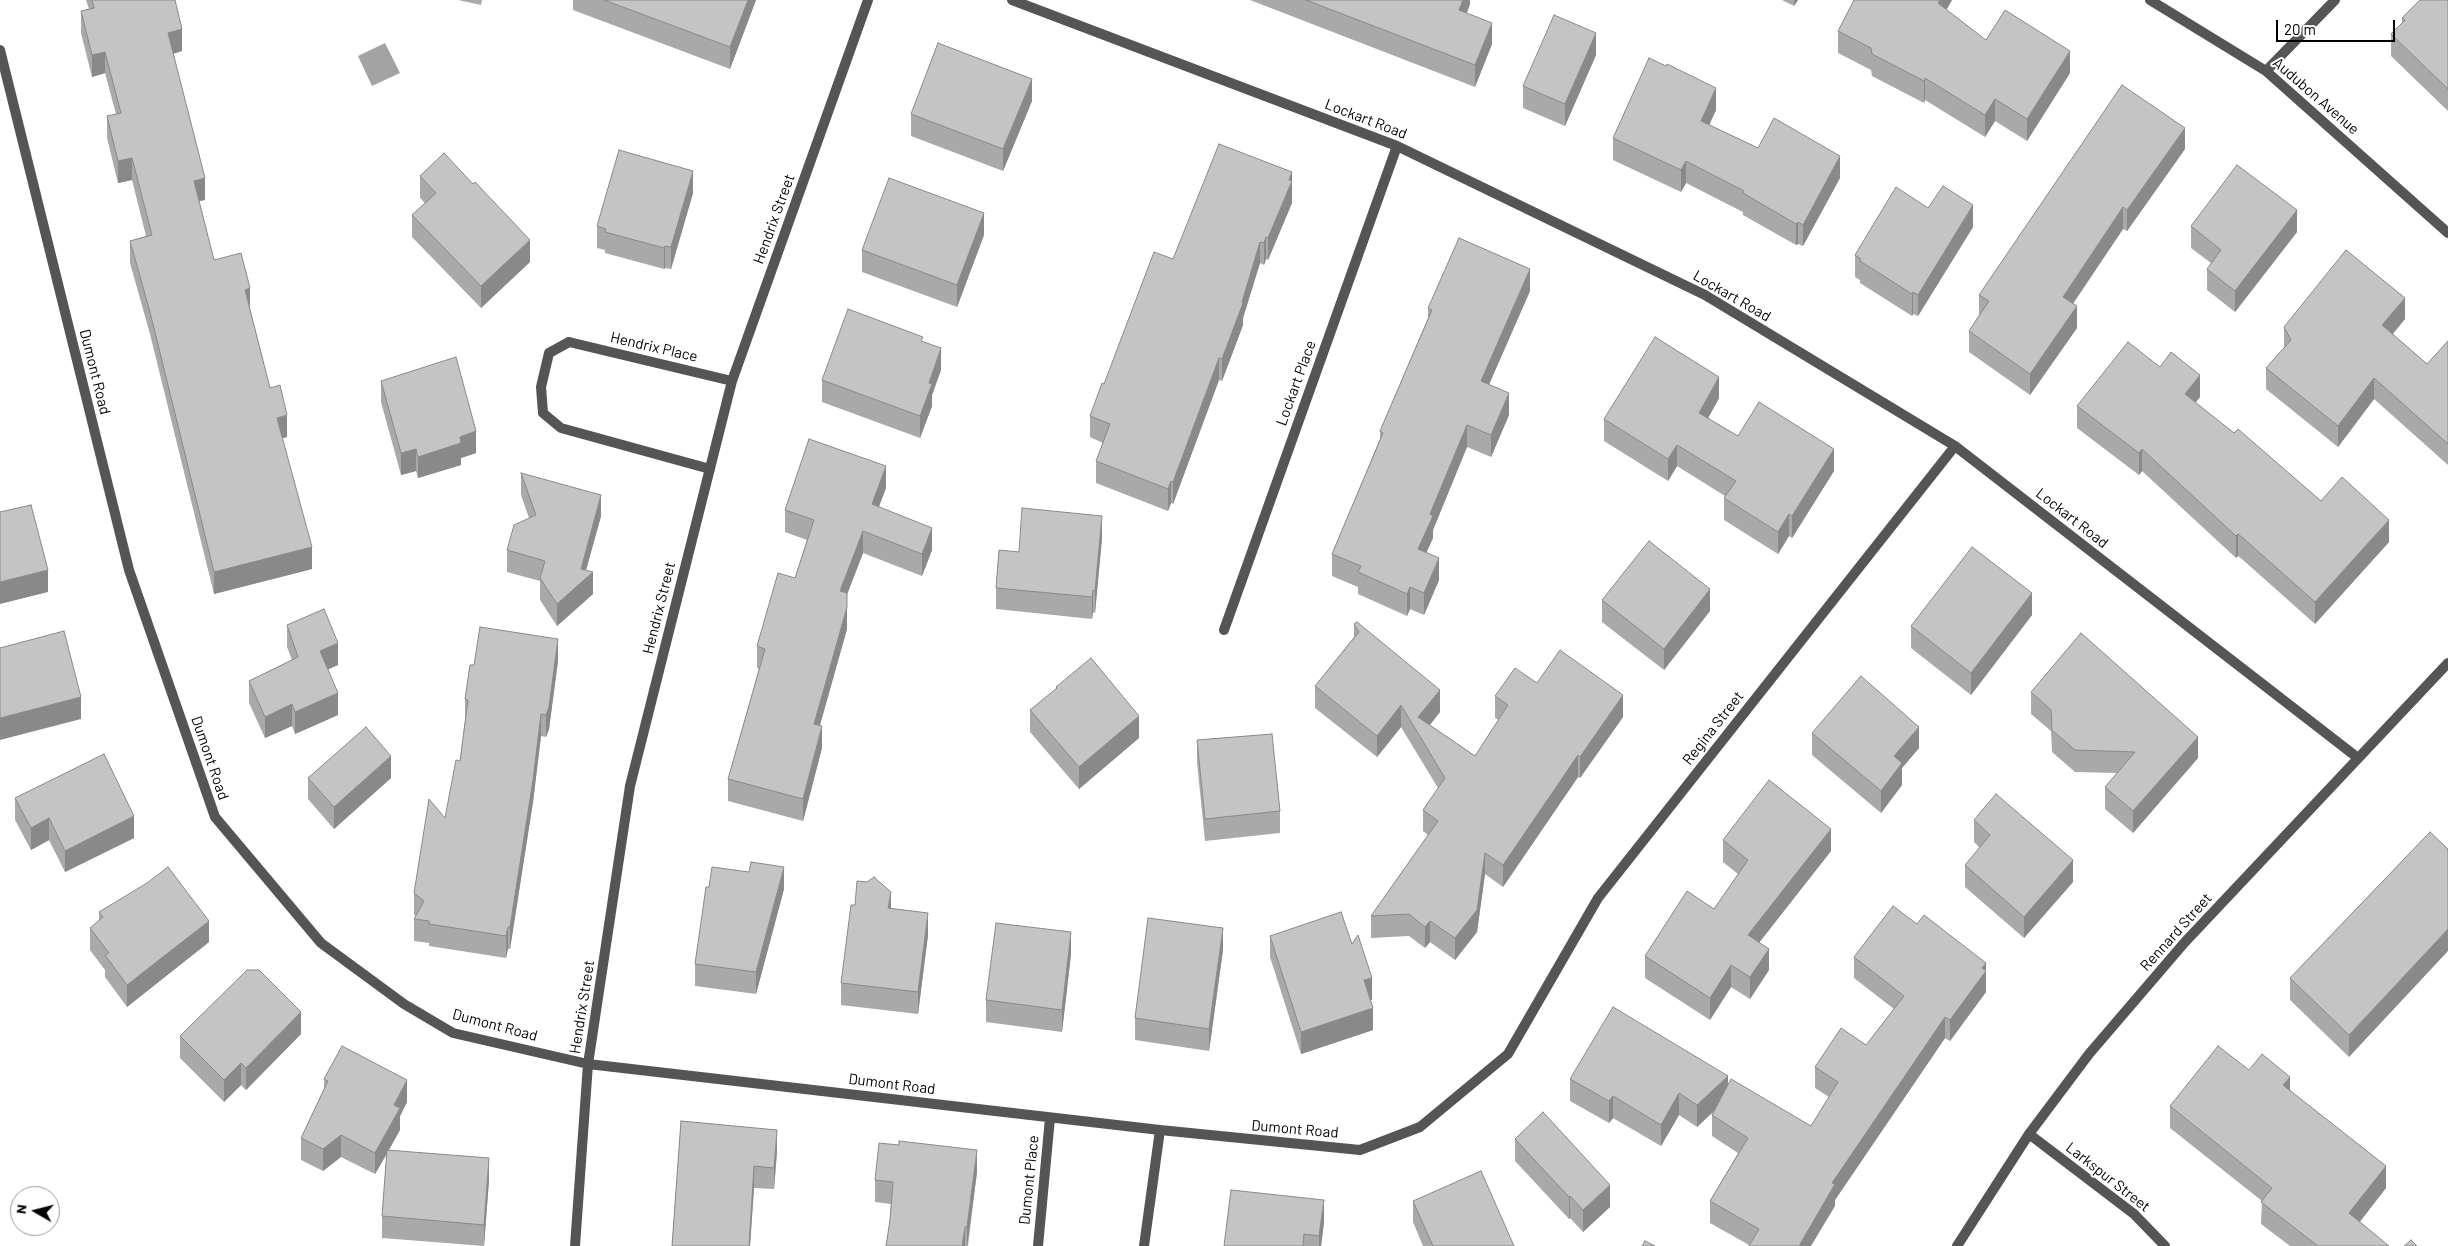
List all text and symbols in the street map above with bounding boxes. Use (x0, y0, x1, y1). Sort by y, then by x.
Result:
scale bar (2278, 10, 2397, 42)
text: 20 m (2284, 20, 2316, 38)
street label: Audubon Avenue (2269, 54, 2363, 138)
street label: Lockart Road (1322, 95, 1410, 143)
street label: Hendrix Street (749, 172, 799, 266)
street label: Lockart Road (1690, 266, 1774, 326)
street label: Dumont Road (76, 327, 114, 417)
street label: Hendrix Place (609, 328, 699, 366)
street label: Lockart Place (1272, 338, 1320, 428)
street label: Lockart Road (2032, 484, 2112, 552)
street label: Hendrix Street (639, 560, 679, 656)
street label: Regina Street (1679, 688, 1747, 768)
street label: Dumont Road (187, 714, 233, 802)
street label: Rennard Street (2136, 889, 2216, 975)
street label: Hendrix Street (566, 959, 598, 1055)
street label: Dumont Road (451, 1005, 539, 1045)
street label: Dumont Road (848, 1070, 936, 1098)
street label: Dumont Road (1251, 1116, 1339, 1142)
street label: Dumont Place (1015, 1134, 1043, 1226)
street label: Larkspur Street (2062, 1138, 2154, 1216)
north arrow (10, 1186, 60, 1236)
text: N (12, 1203, 30, 1215)

